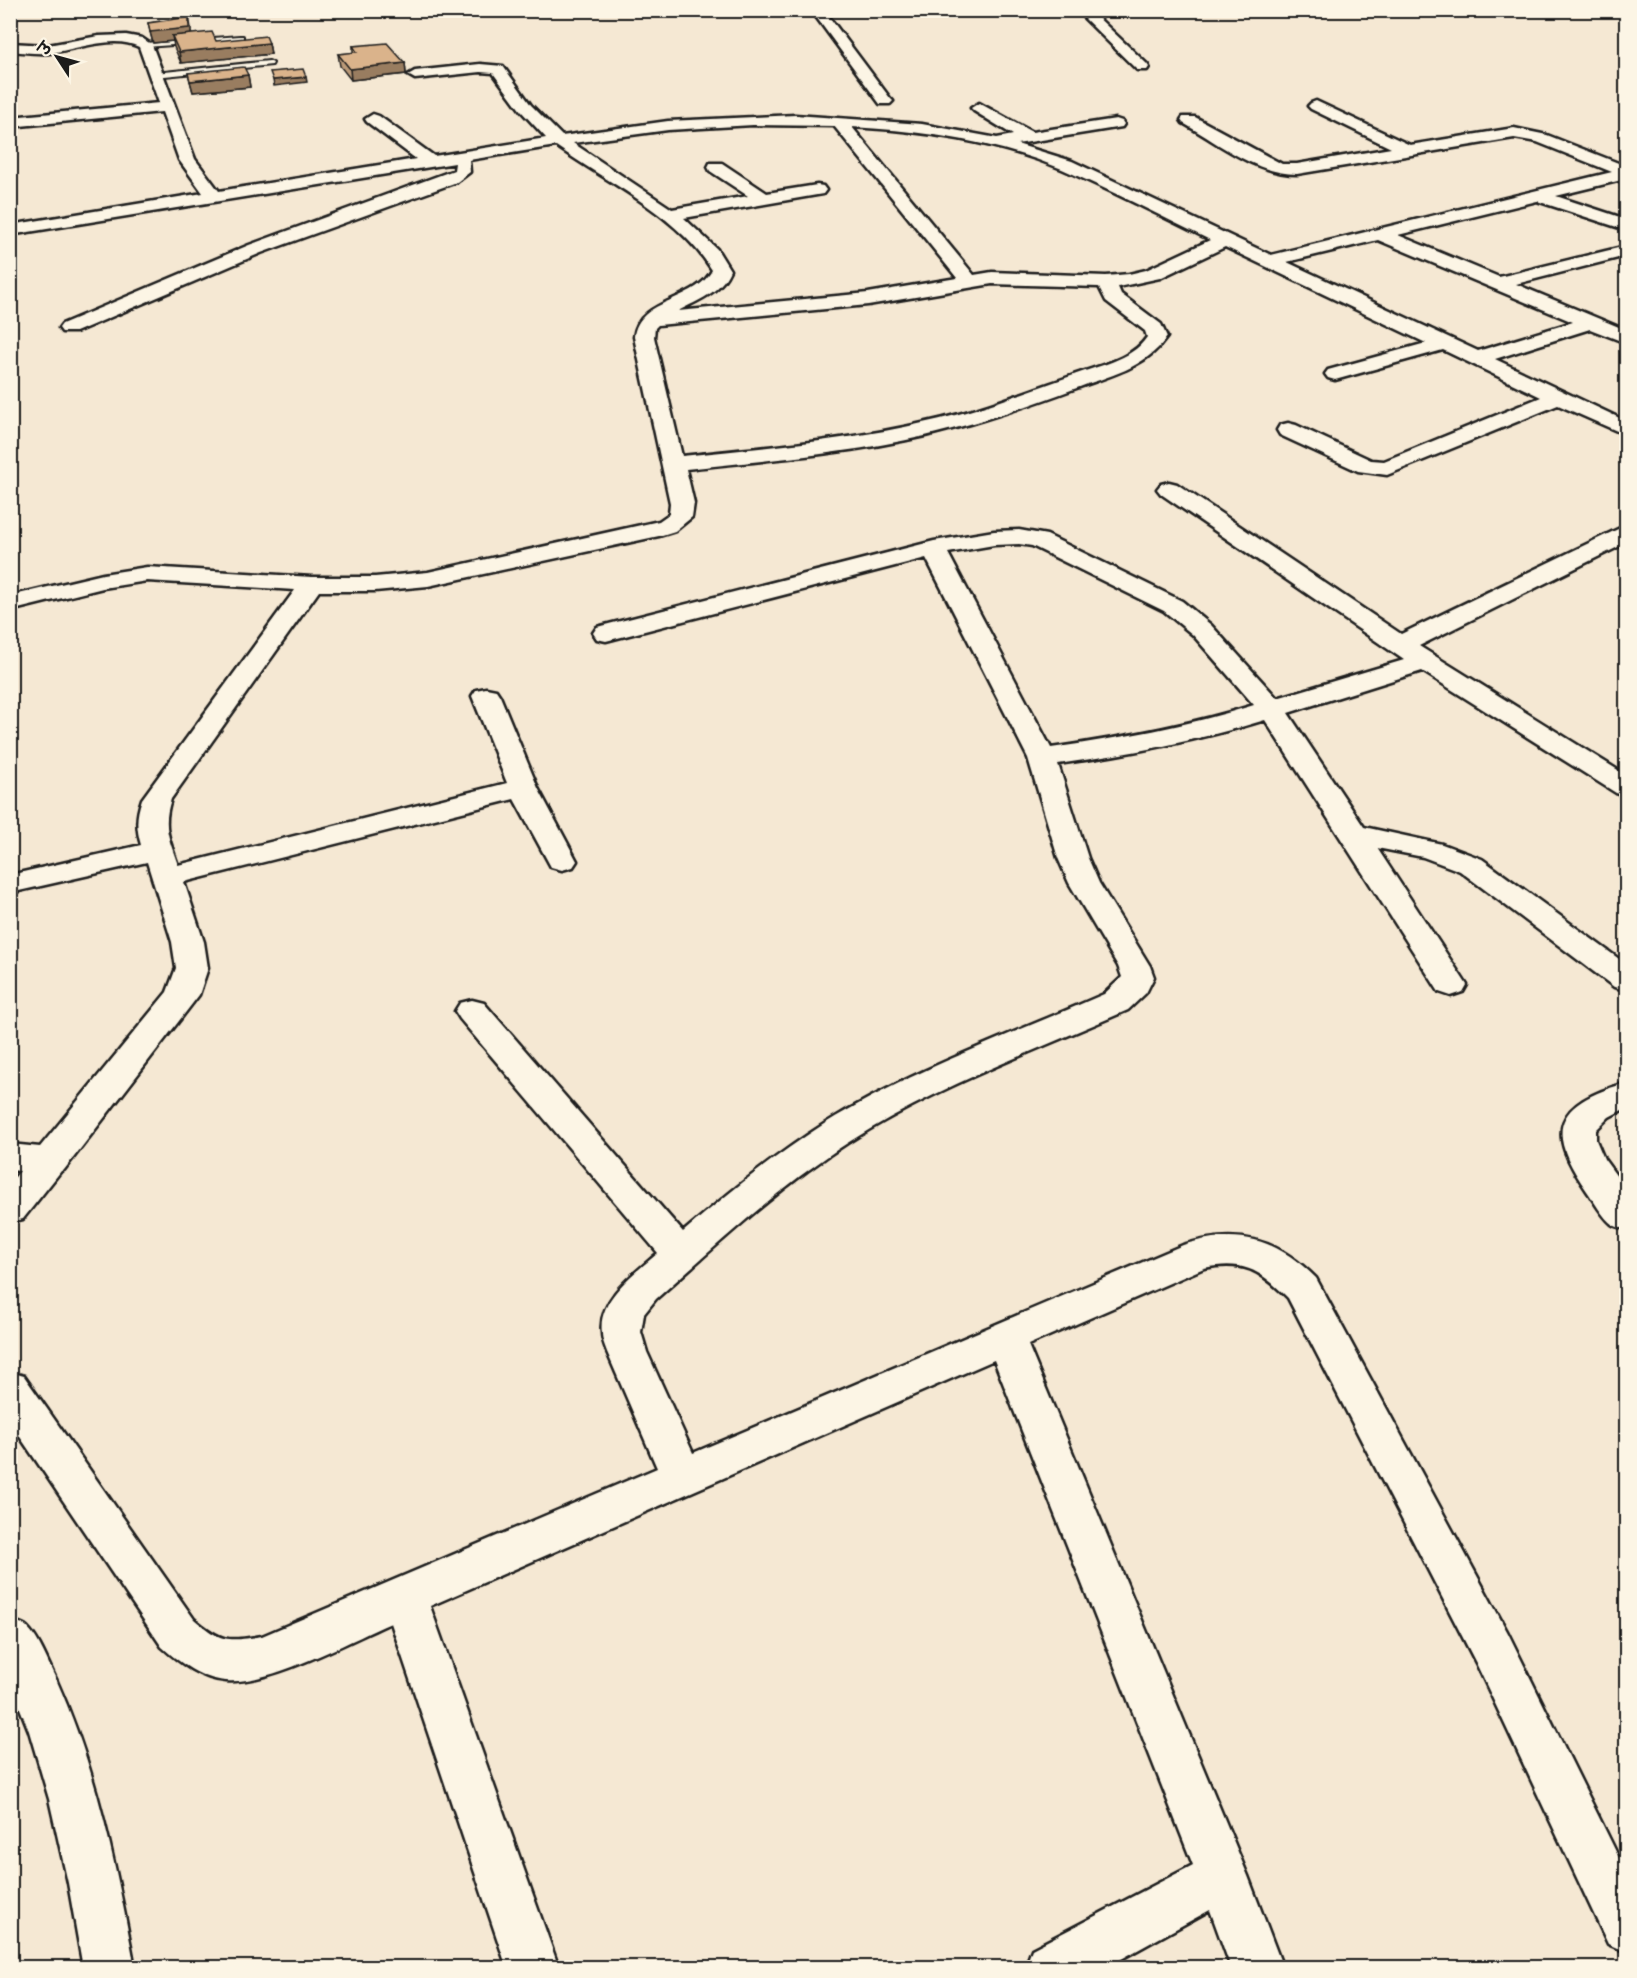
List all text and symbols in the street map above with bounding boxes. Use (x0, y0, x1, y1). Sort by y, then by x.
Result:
north arrow (27, 27, 87, 87)
text: उ (29, 35, 61, 63)

